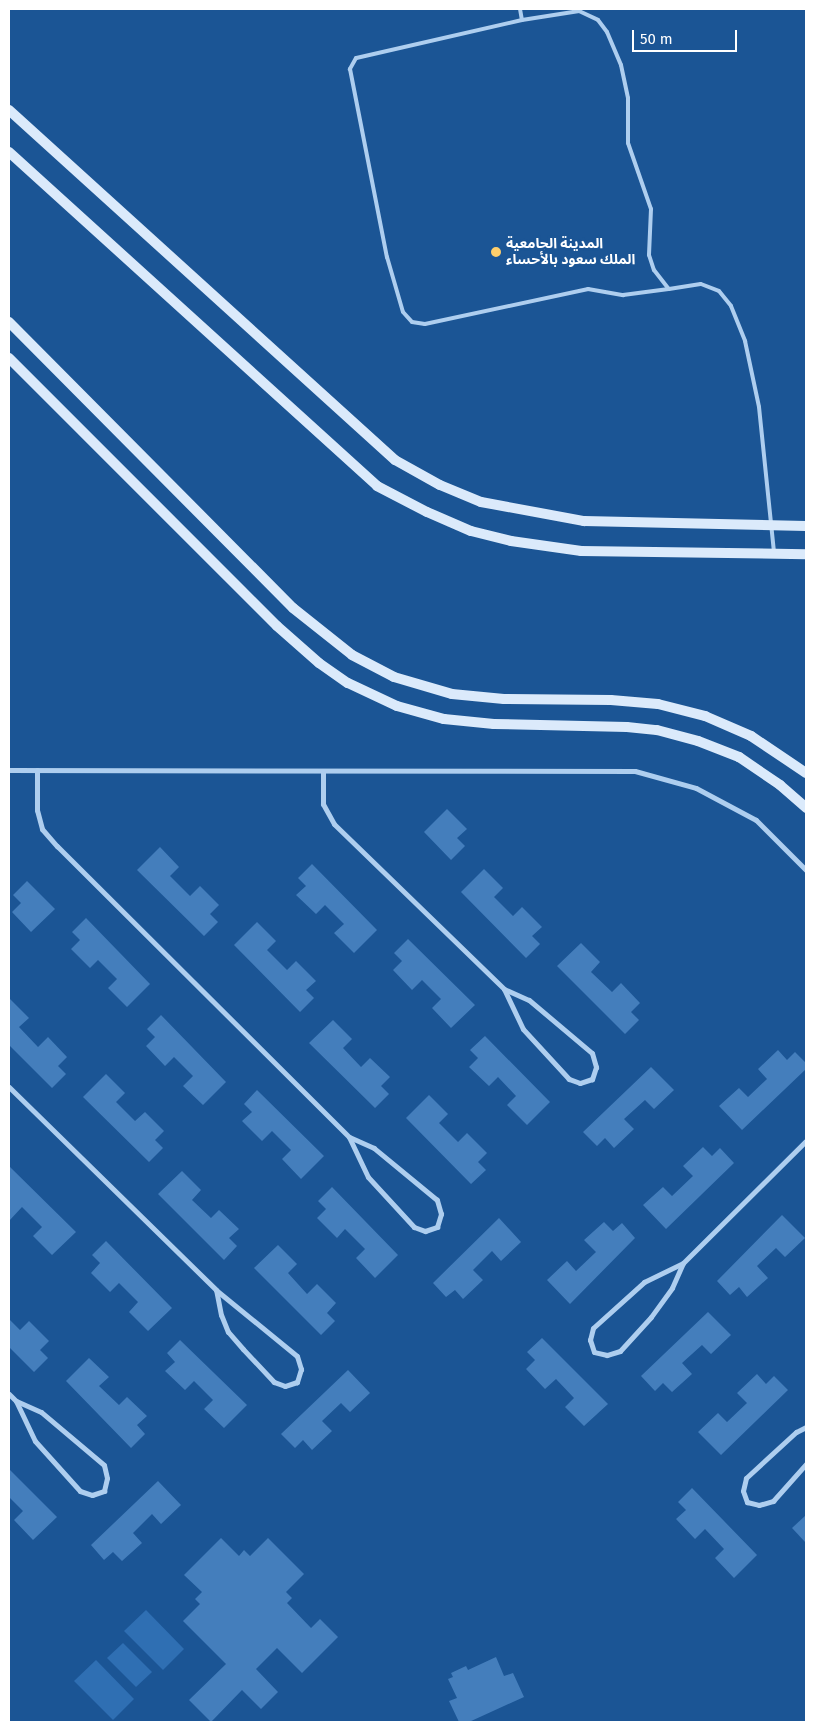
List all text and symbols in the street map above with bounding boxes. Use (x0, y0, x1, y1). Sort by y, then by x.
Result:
scale bar (635, 20, 740, 52)
text: 50 m (640, 30, 673, 48)
place label: المدينة الجامعية الملك سعود بالأحساء (506, 236, 635, 268)
marker: المدينة الجامعية الملك سعود بالأحساء (490, 246, 502, 258)

